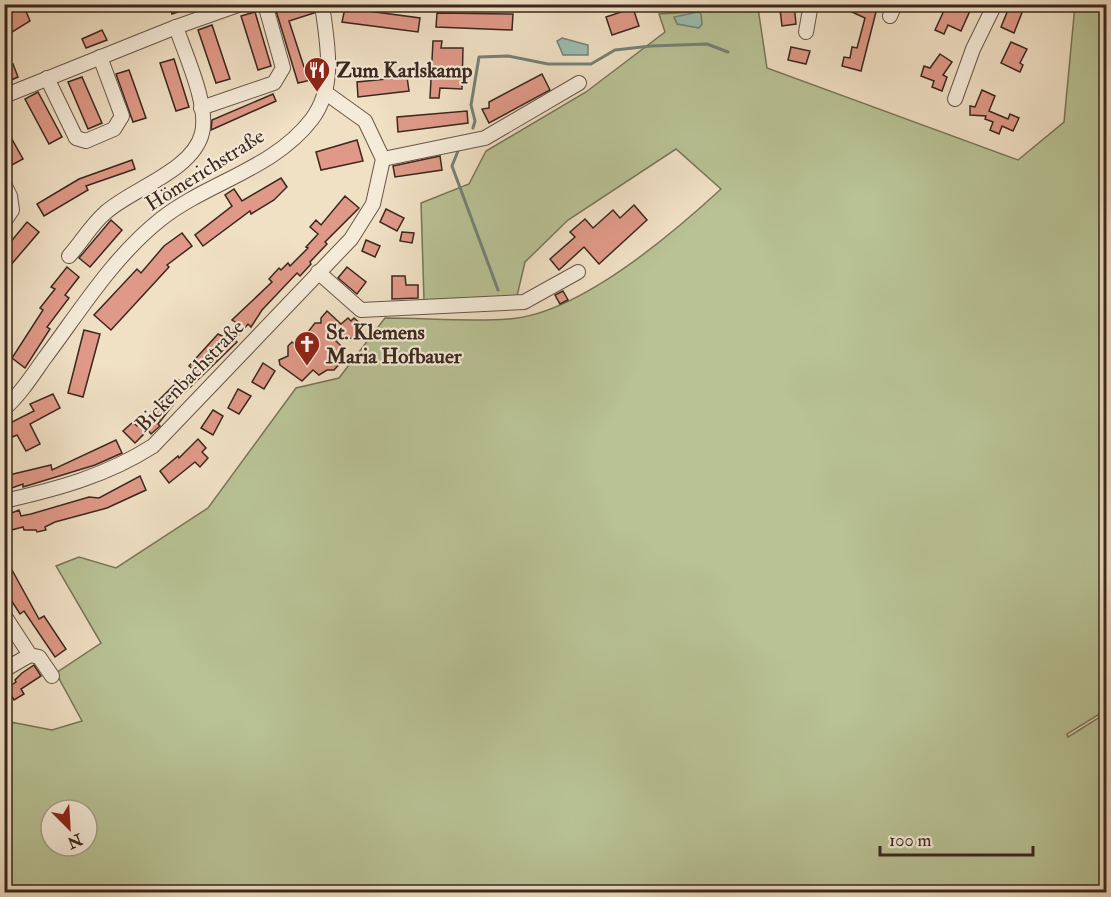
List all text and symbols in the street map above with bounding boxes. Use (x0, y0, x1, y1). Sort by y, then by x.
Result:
restaurant icon: Zum Karlskamp (302, 55, 332, 93)
place label: Zum Karlskamp (336, 57, 473, 84)
street label: Hömerichstraße (140, 123, 270, 217)
street label: Bickenbachstraße (130, 314, 251, 438)
place label: St. Klemens Maria Hofbauer (325, 319, 463, 370)
church icon: St. Klemens Maria Hofbauer (292, 329, 322, 367)
north arrow (39, 798, 99, 858)
scale bar (880, 819, 1033, 857)
text: N (63, 828, 86, 853)
text: 100 m (889, 829, 932, 852)

